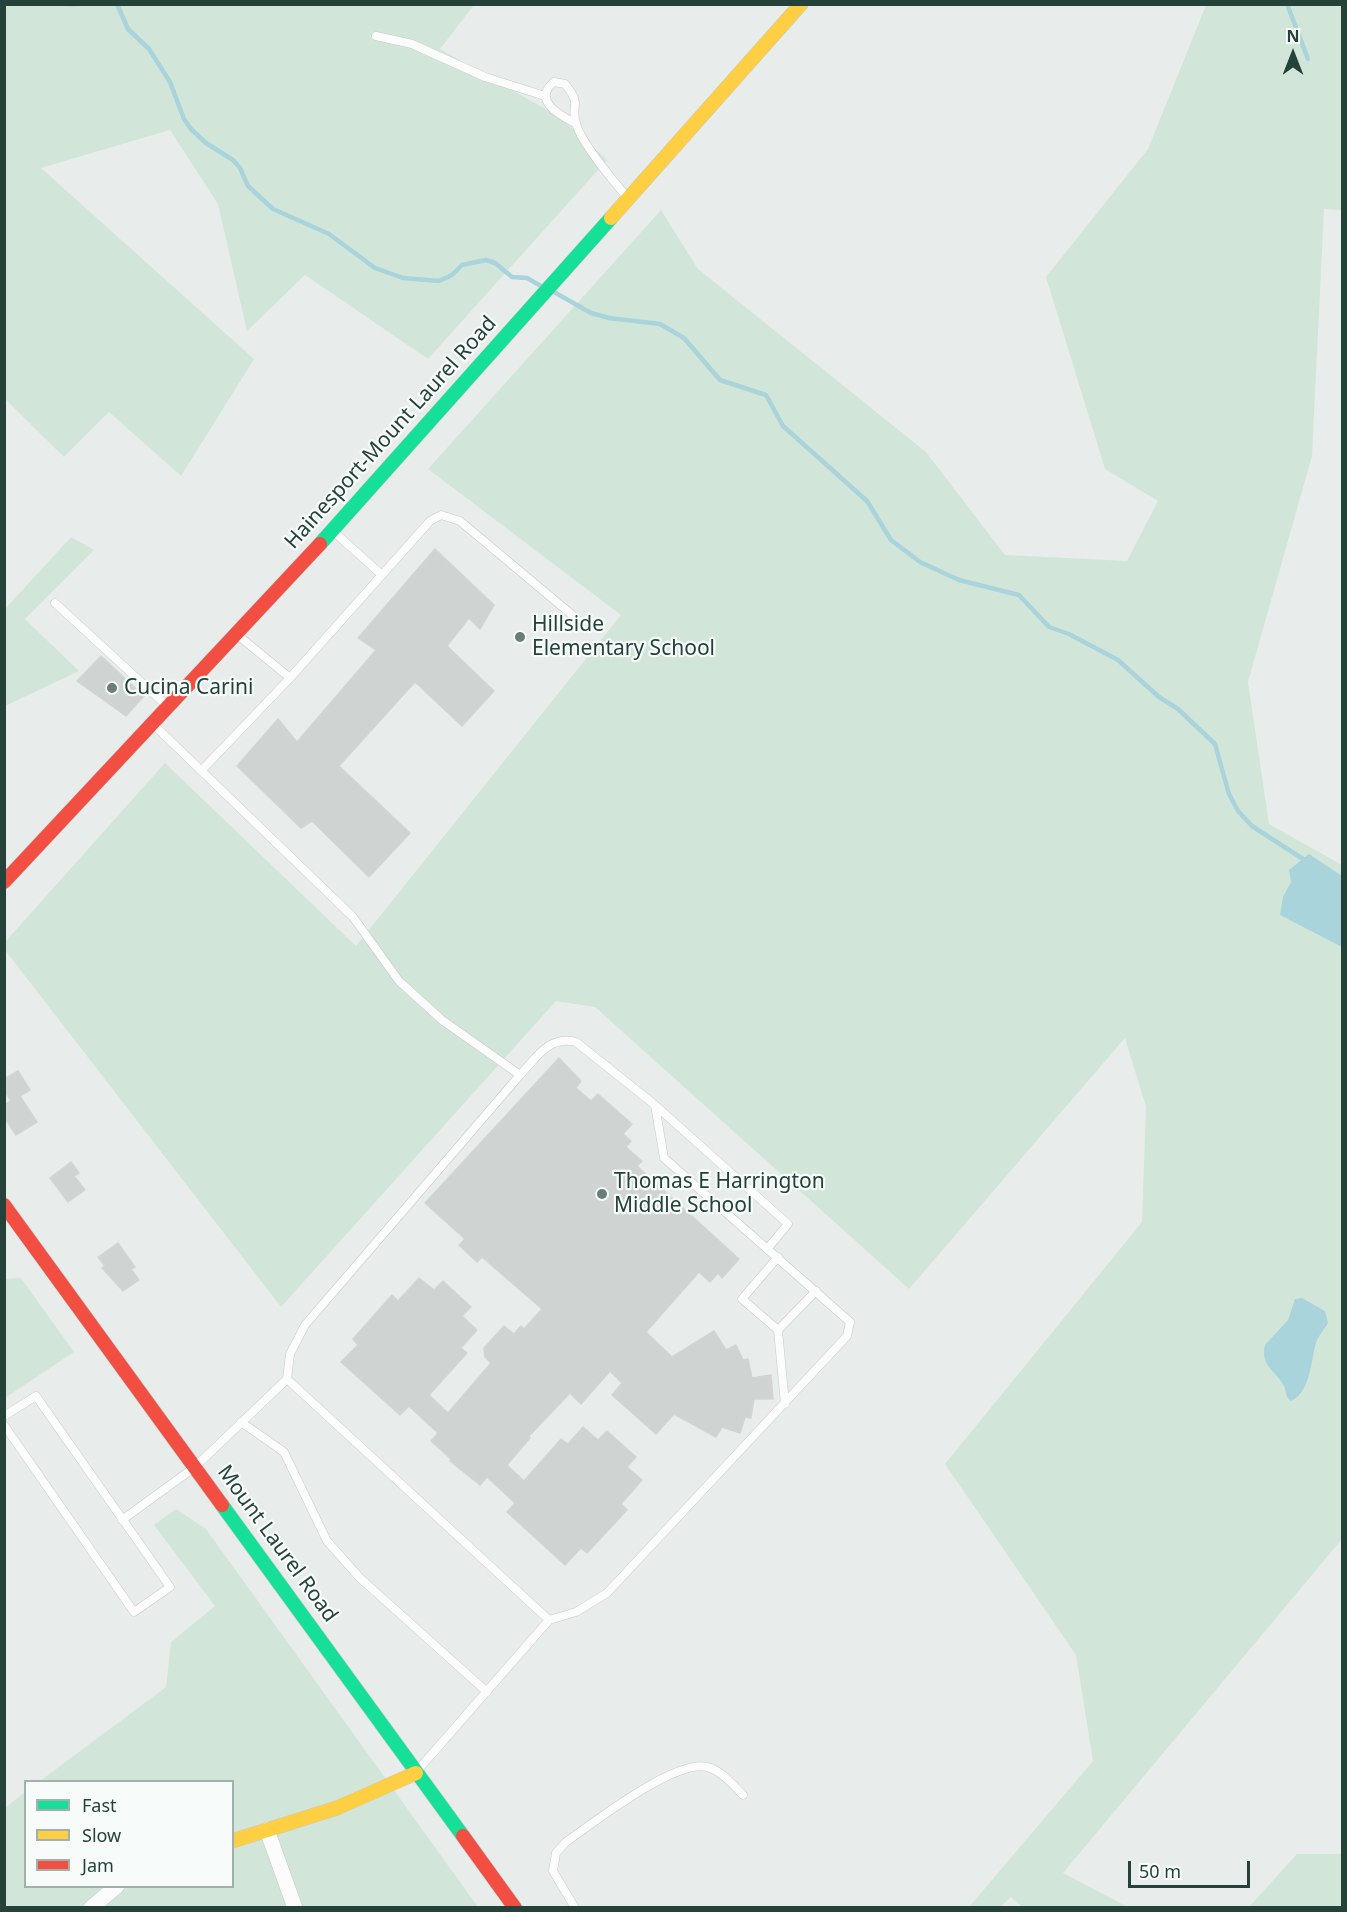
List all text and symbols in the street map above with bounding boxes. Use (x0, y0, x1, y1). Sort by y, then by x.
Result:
north arrow (1263, 24, 1323, 84)
text: N (1286, 25, 1300, 47)
street label: Hainesport-Mount Laurel Road (280, 312, 502, 554)
place label: Hillside Elementary School (532, 612, 715, 662)
marker: Hillside Elementary School (513, 630, 527, 644)
place label: Cucina Carini (124, 675, 254, 701)
marker: Cucina Carini (105, 681, 119, 695)
place label: Thomas E Harrington Middle School (614, 1169, 825, 1219)
marker: Thomas E Harrington Middle School (595, 1187, 609, 1201)
street label: Mount Laurel Road (212, 1461, 342, 1627)
legend (24, 1780, 234, 1888)
text: Fast (82, 1793, 117, 1817)
text: Slow (82, 1823, 121, 1847)
scale bar (1131, 1849, 1252, 1887)
text: Jam (82, 1853, 114, 1877)
text: 50 m (1139, 1859, 1181, 1883)

